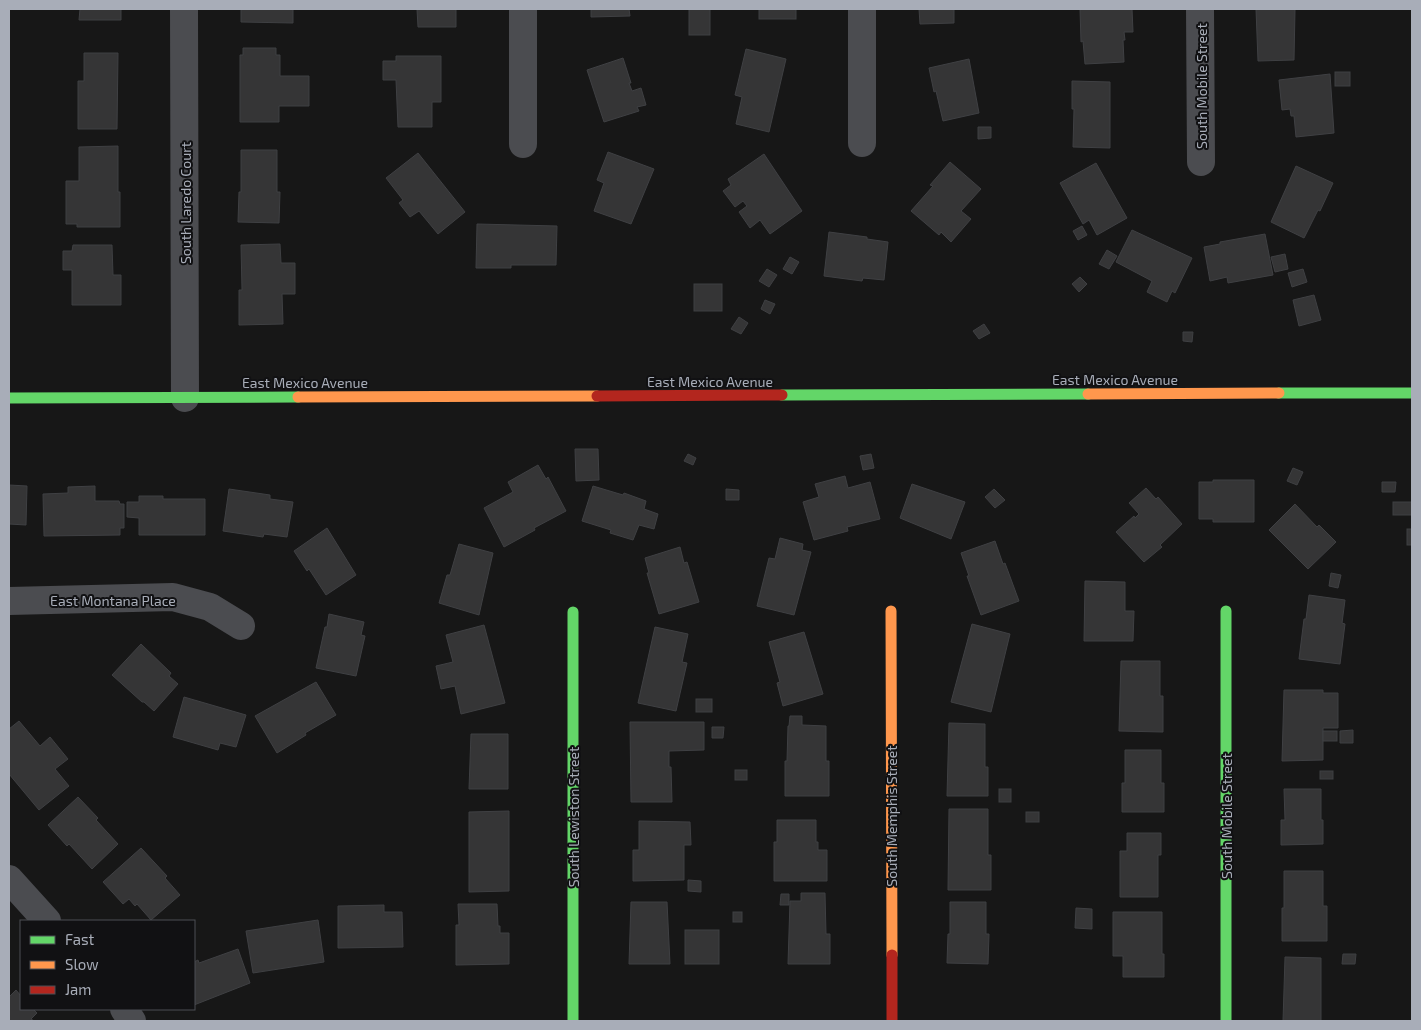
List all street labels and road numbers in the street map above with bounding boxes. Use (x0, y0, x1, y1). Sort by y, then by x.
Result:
street label: South Mobile Street (1193, 23, 1210, 149)
street label: South Laredo Court (177, 142, 194, 264)
street label: East Mexico Avenue (1052, 371, 1178, 388)
street label: East Mexico Avenue (647, 373, 773, 390)
street label: East Mexico Avenue (242, 374, 368, 391)
street label: East Montana Place (50, 592, 176, 609)
street label: South Memphis Street (883, 745, 900, 887)
street label: South Lewiston Street (565, 747, 582, 887)
street label: South Mobile Street (1218, 753, 1235, 879)

